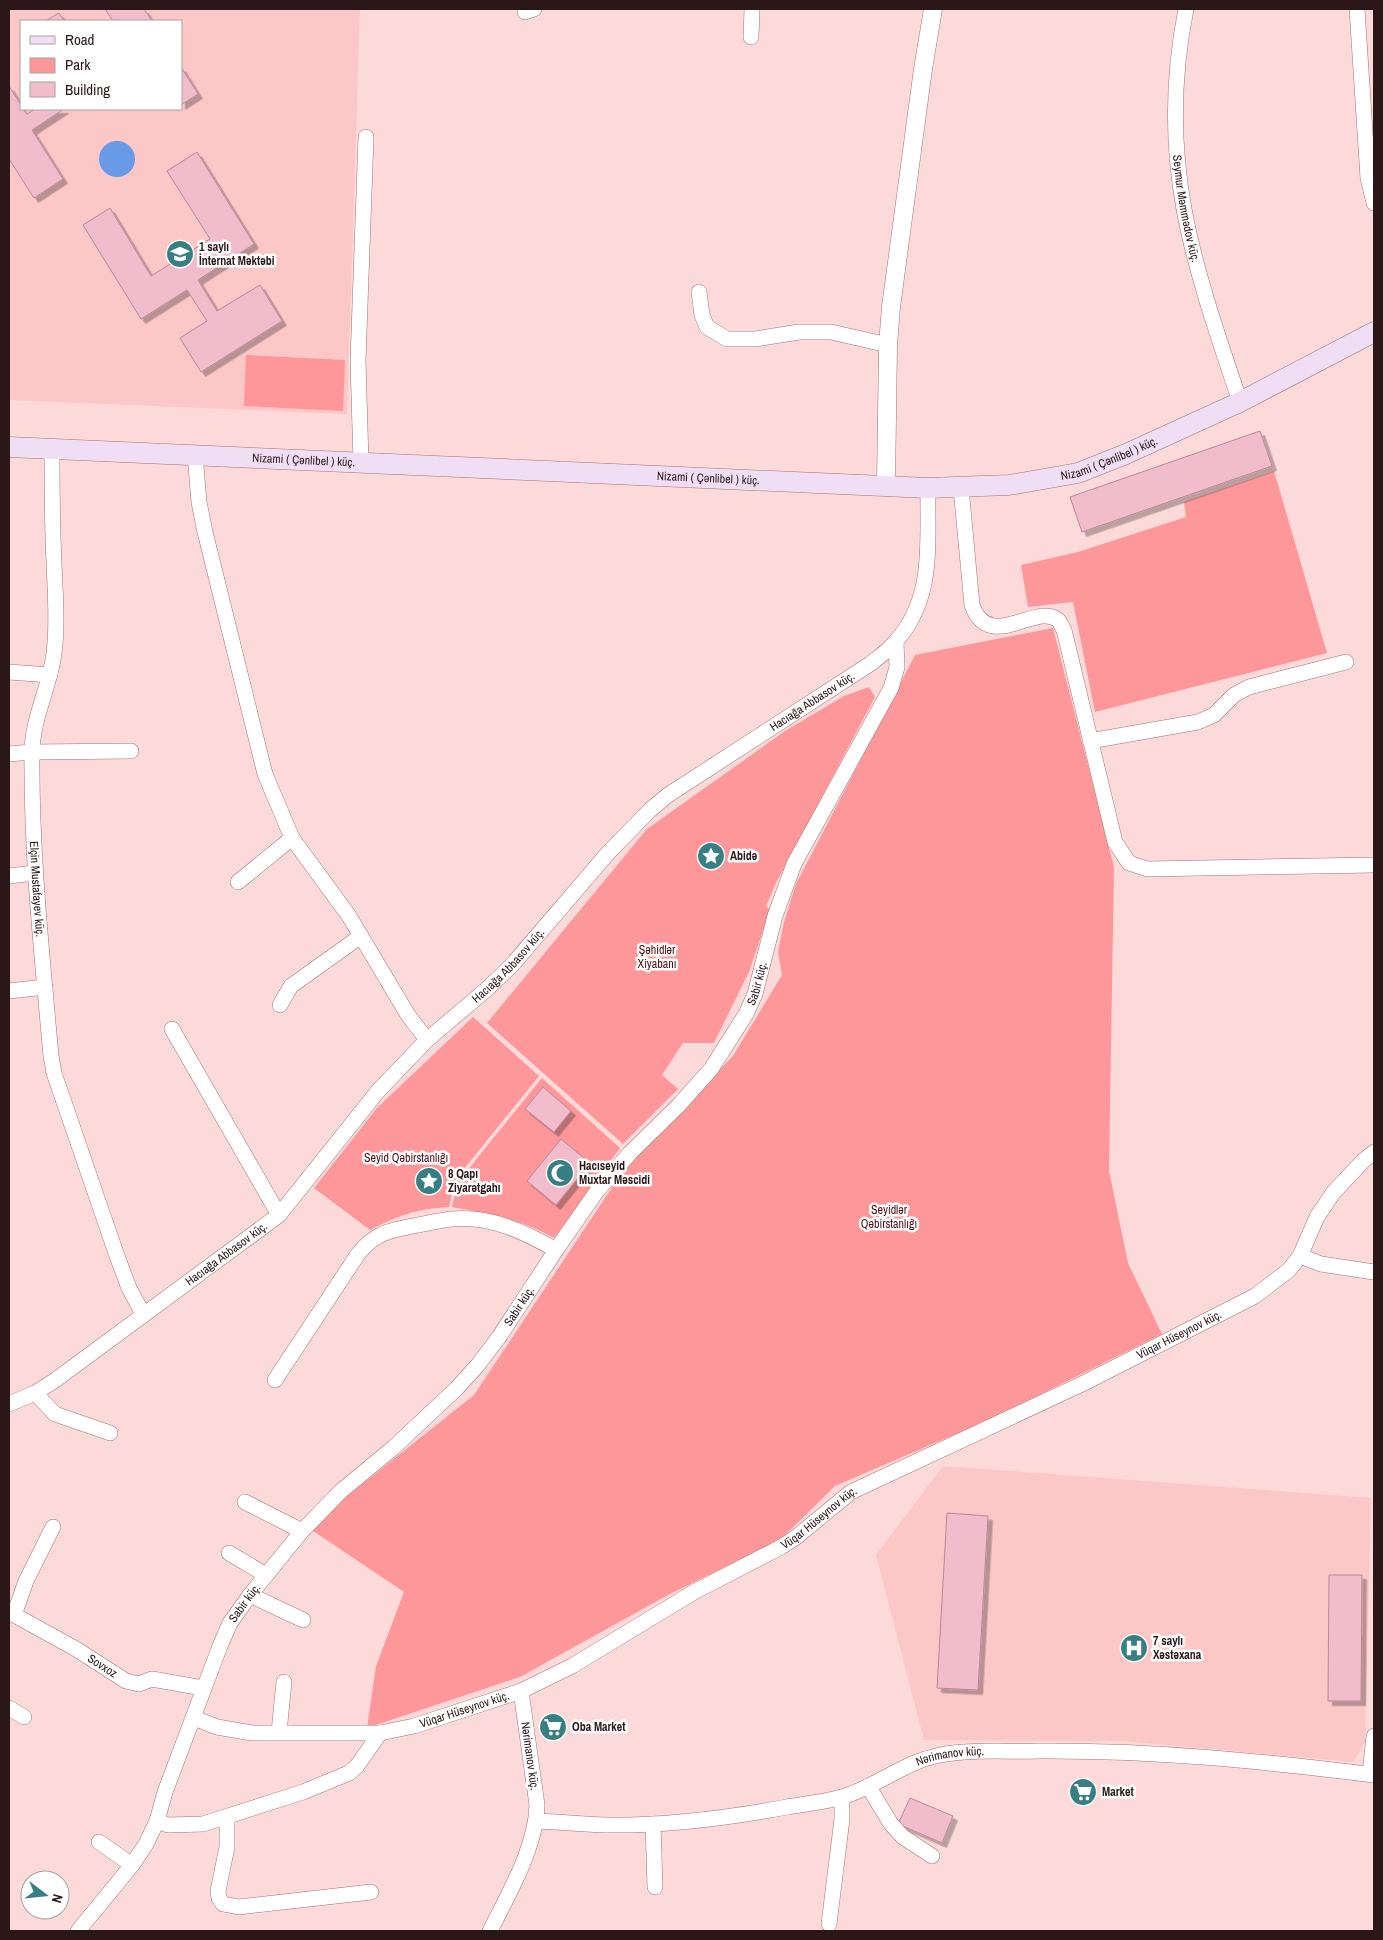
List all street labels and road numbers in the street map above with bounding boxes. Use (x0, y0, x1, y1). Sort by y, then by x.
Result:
street label: Seymur Məmmədov küç. (1169, 154, 1204, 264)
street label: Nizami ( Çənlibel ) küç. (1059, 433, 1160, 484)
street label: Nizami ( Çənlibel ) küç. (252, 450, 356, 470)
street label: Nizami ( Çənlibel ) küç. (656, 468, 760, 488)
street label: Hacıağa Abbasov küç. (767, 668, 858, 735)
street label: Elçin Mustafayev küç. (26, 841, 48, 938)
street label: Hacıağa Abbasov küç. (468, 925, 548, 1006)
street label: Sabir küç. (743, 960, 771, 1008)
street label: Hacıağa Abbasov küç. (182, 1218, 271, 1289)
street label: Sabir küç. (500, 1283, 538, 1329)
street label: Vüqar Hüseynov küç. (1134, 1306, 1224, 1363)
street label: Vüqar Hüseynov küç. (778, 1482, 859, 1553)
street label: Sabir küç. (225, 1580, 264, 1626)
street label: Sovxoz (85, 1651, 120, 1681)
street label: Vüqar Hüseynov küç. (418, 1687, 511, 1732)
street label: Nərimanov küç. (517, 1721, 543, 1791)
street label: Nərimanov küç. (914, 1743, 984, 1770)

